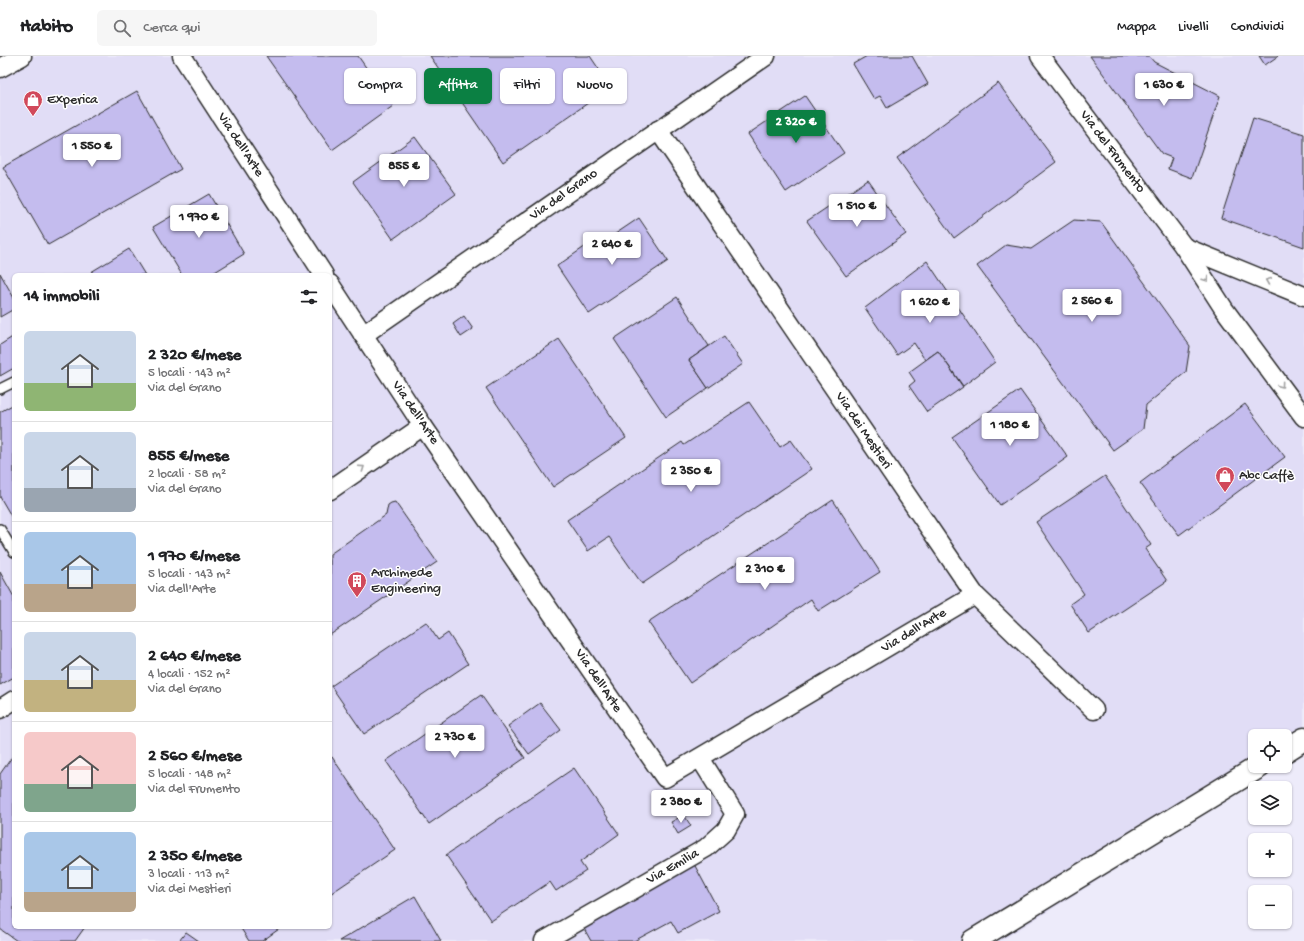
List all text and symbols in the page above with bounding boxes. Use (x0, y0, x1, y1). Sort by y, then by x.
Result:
search box (97, 10, 377, 46)
text: Habito (20, 16, 73, 39)
icon: search (111, 17, 133, 39)
text: Cerca qui (143, 19, 201, 37)
text: Mappa (1117, 19, 1156, 36)
text: Livelli (1178, 19, 1209, 36)
text: Condividi (1231, 19, 1284, 36)
chip: Compra (344, 68, 416, 104)
chip: Affitta (424, 68, 492, 104)
chip: Filtri (500, 68, 555, 104)
chip: Nuovo (563, 68, 627, 104)
pin: 1 630 € (1127, 73, 1201, 107)
text: 1 630 € (1144, 78, 1184, 93)
shop icon: Experica (22, 89, 44, 117)
place label: Experica (47, 92, 99, 109)
street label: Via del Frumento (1075, 106, 1149, 197)
street label: Via dell'Arte (212, 109, 267, 181)
pin: 2 320 € (759, 110, 833, 144)
text: 2 320 € (776, 115, 816, 130)
pin: 1 550 € (55, 134, 129, 168)
text: 1 550 € (72, 139, 112, 154)
pin: 855 € (376, 154, 432, 188)
text: 855 € (388, 159, 420, 174)
street label: Via del Grano (526, 165, 601, 225)
pin: 1 510 € (820, 194, 894, 228)
text: 1 510 € (838, 199, 876, 214)
pin: 1 970 € (162, 205, 236, 239)
text: 1 970 € (179, 210, 219, 225)
pin: 2 640 € (575, 232, 649, 266)
text: 2 640 € (592, 237, 632, 252)
one-way arrow (1201, 275, 1208, 282)
one-way arrow (1264, 278, 1271, 286)
icon: filters (298, 286, 320, 308)
text: 14 immobili (24, 287, 100, 307)
pin: 2 560 € (1055, 289, 1129, 323)
pin: 1 620 € (893, 290, 967, 324)
text: 2 560 € (1071, 294, 1113, 309)
text: 1 620 € (910, 295, 950, 310)
text: 2 320 €/mese (148, 346, 241, 366)
icon: home (56, 347, 104, 395)
text: 5 locali · 143 m² (148, 366, 231, 381)
street label: Via dell'Arte (387, 377, 443, 449)
text: Via del Grano (148, 381, 222, 396)
one-way arrow (1276, 381, 1283, 388)
street label: Via dei Mestieri (830, 388, 895, 473)
pin: 1 180 € (973, 413, 1047, 447)
text: 1 180 € (991, 418, 1029, 433)
text: 855 €/mese (148, 447, 229, 467)
icon: home (56, 448, 104, 496)
pin: 2 350 € (654, 459, 728, 493)
text: 2 350 € (670, 464, 712, 479)
one-way arrow (358, 465, 365, 473)
shop icon: Abc Caffè (1214, 465, 1236, 493)
text: 2 locali · 58 m² (148, 467, 226, 482)
place label: Abc Caffè (1239, 468, 1295, 485)
text: Via del Grano (148, 482, 222, 497)
text: 1 970 €/mese (148, 547, 240, 567)
icon: home (56, 548, 104, 596)
pin: 2 310 € (728, 557, 802, 591)
text: 2 310 € (745, 562, 785, 577)
place label: Archimede Engineering (371, 565, 441, 598)
text: 5 locali · 143 m² (148, 567, 231, 582)
building icon: Archimede Engineering (346, 570, 368, 598)
text: Via dell'Arte (148, 582, 216, 597)
street label: Via dell'Arte (877, 604, 950, 658)
street label: Via dell'Arte (570, 645, 626, 717)
text: 2 640 €/mese (148, 647, 241, 667)
icon: home (56, 648, 104, 696)
text: 4 locali · 152 m² (148, 667, 230, 682)
text: Via del Grano (148, 682, 222, 697)
pin: 2 730 € (418, 725, 492, 759)
map controls (1248, 729, 1292, 929)
button: locate (1248, 729, 1292, 773)
text: 2 730 € (434, 730, 476, 745)
text: 2 560 €/mese (148, 747, 242, 767)
icon: home (56, 748, 104, 796)
text: 5 locali · 148 m² (148, 767, 231, 782)
button: layers (1248, 781, 1292, 825)
text: Via del Frumento (148, 782, 240, 797)
pin: 2 380 € (644, 790, 718, 824)
text: 2 380 € (660, 795, 702, 810)
button: + (1248, 833, 1292, 877)
street label: Via Emilia (643, 845, 703, 889)
text: 2 350 €/mese (148, 847, 242, 867)
icon: home (56, 848, 104, 896)
text: 3 locali · 113 m² (148, 867, 230, 882)
text: Via dei Mestieri (148, 882, 231, 897)
button: − (1248, 885, 1292, 929)

